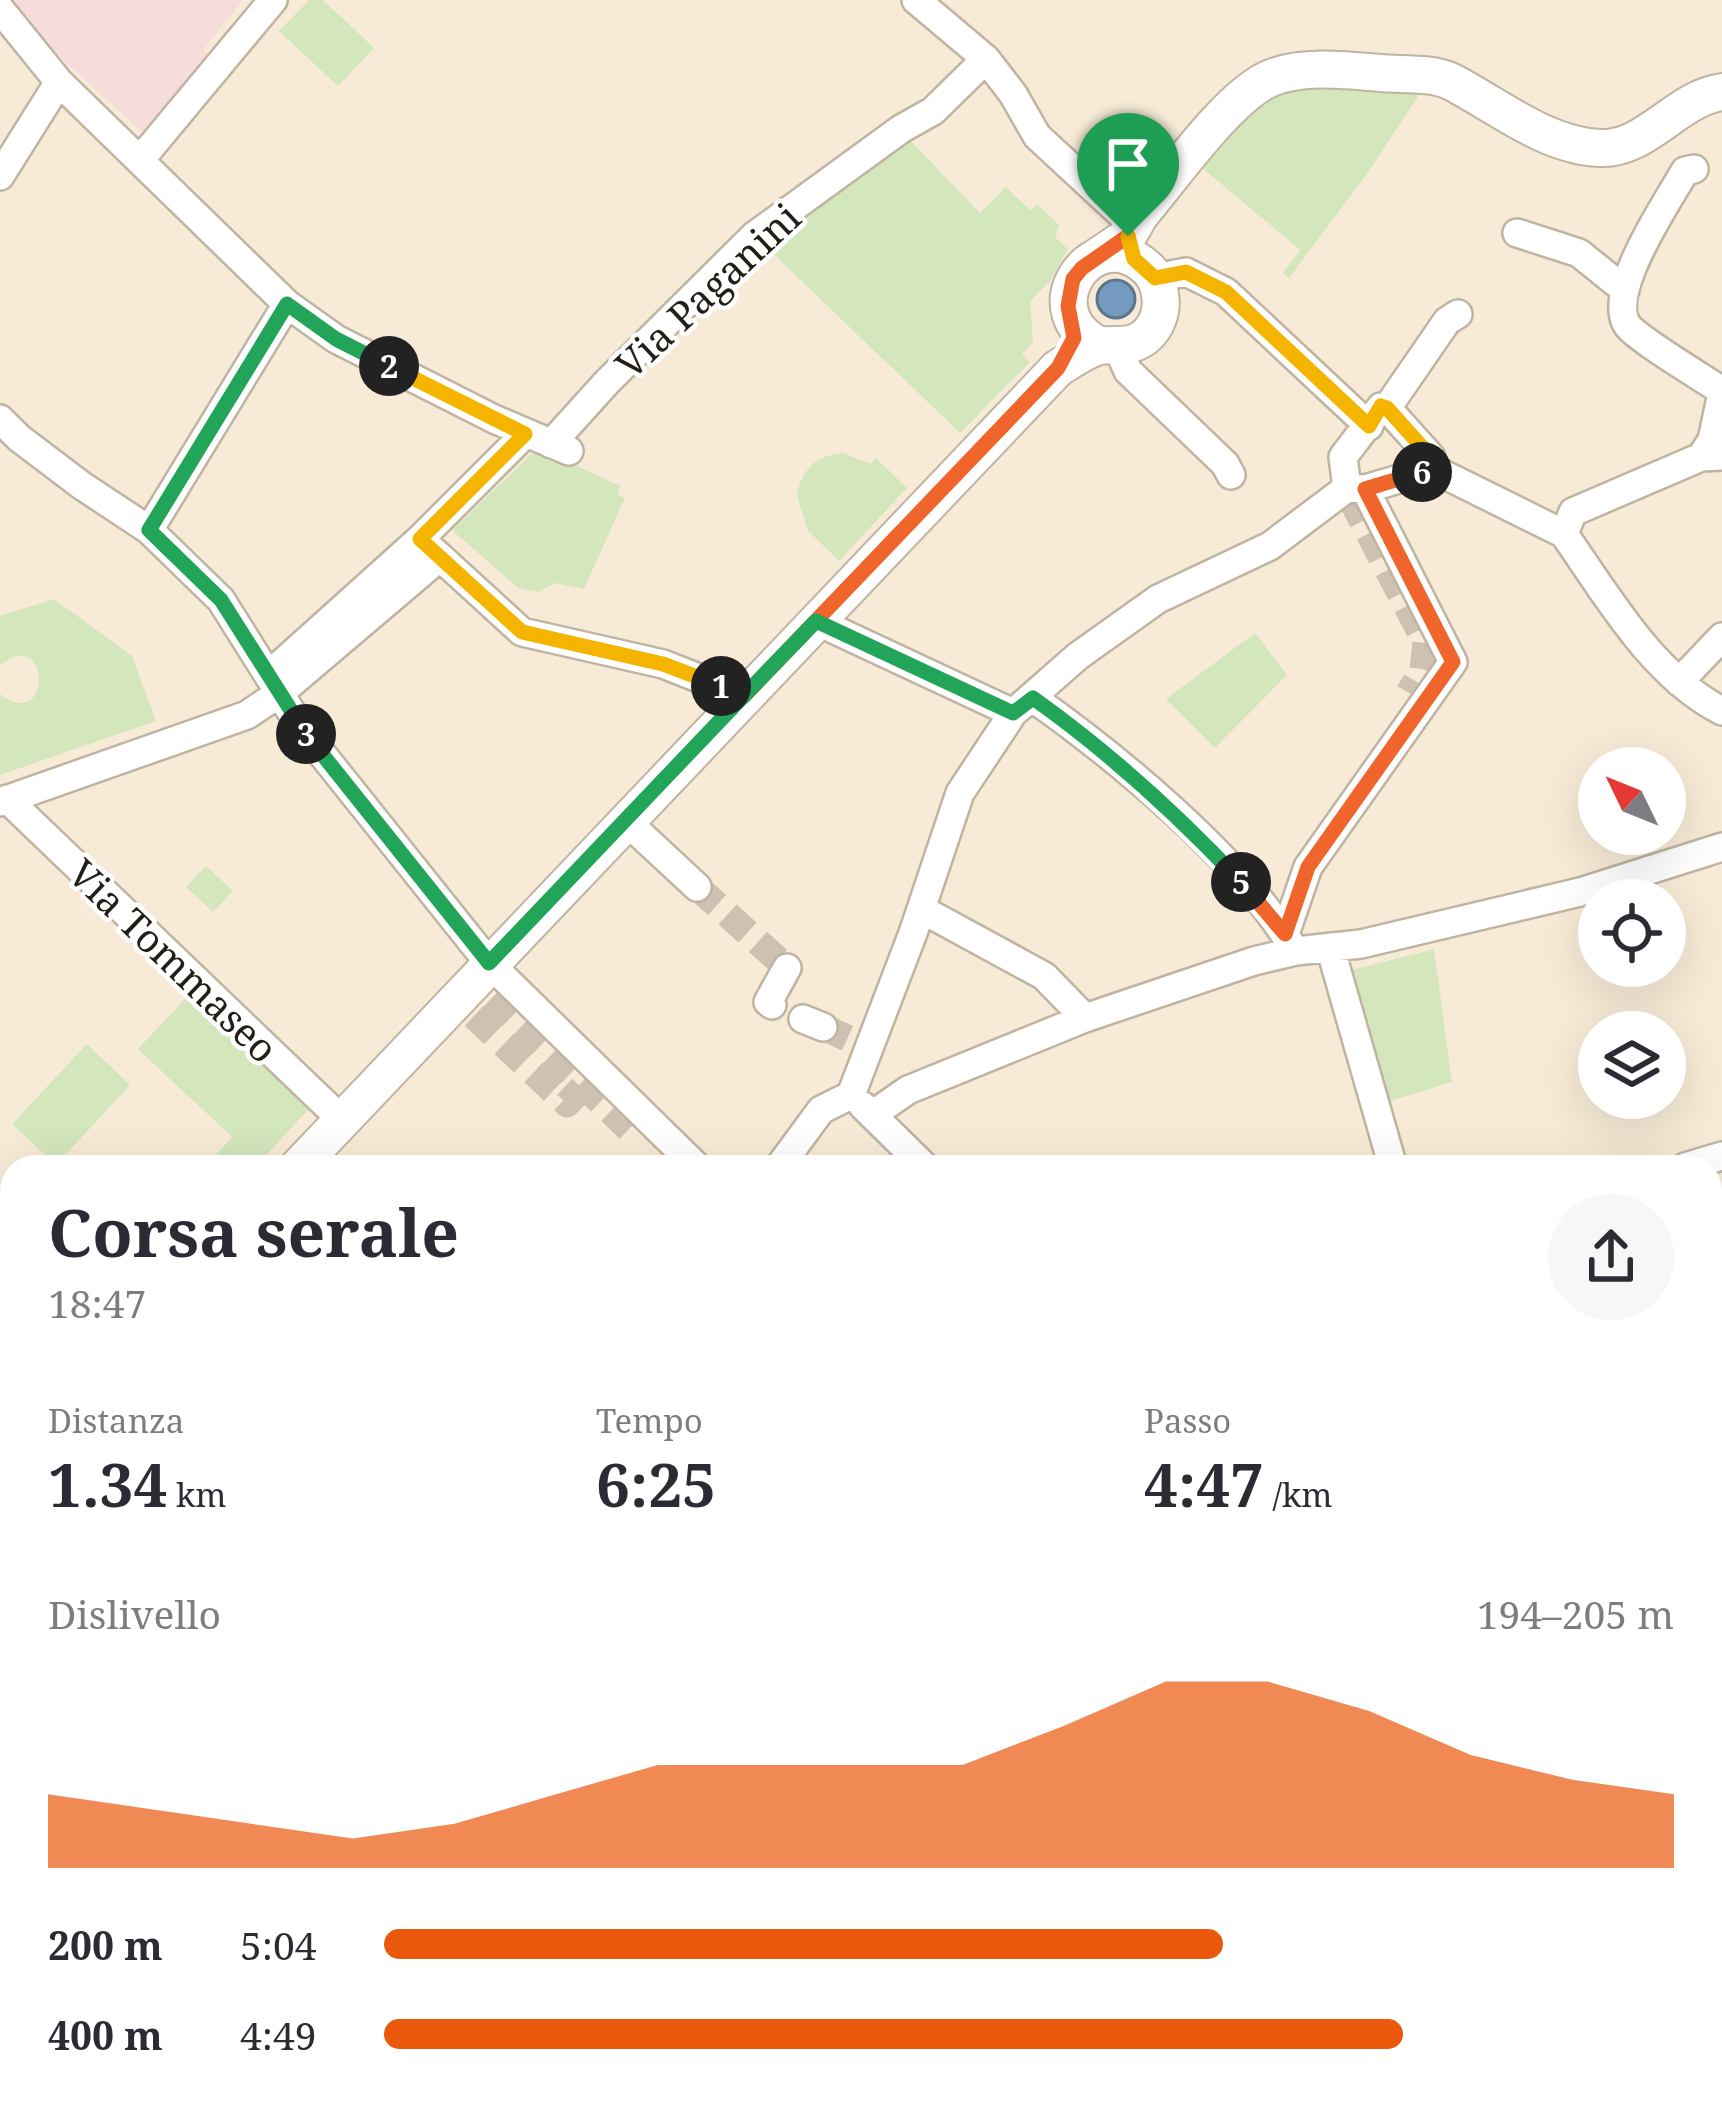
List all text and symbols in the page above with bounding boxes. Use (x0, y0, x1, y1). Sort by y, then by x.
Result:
pin (1077, 113, 1179, 236)
icon: arrive (1095, 131, 1161, 197)
street label: Via Paganini (603, 191, 811, 389)
pin: 2 (359, 336, 419, 396)
text: 2 (380, 343, 398, 388)
pin: 6 (1392, 442, 1452, 502)
text: 6 (1413, 449, 1431, 494)
pin: 1 (691, 656, 751, 716)
text: 1 (712, 663, 730, 708)
pin: 3 (276, 704, 336, 764)
text: 3 (297, 711, 315, 756)
north arrow (1578, 747, 1686, 855)
map controls (1578, 747, 1686, 1119)
street label: Via Tommaseo (58, 846, 290, 1074)
pin: 5 (1211, 852, 1271, 912)
text: 5 (1232, 859, 1250, 904)
button: locate (1578, 879, 1686, 987)
button: layers (1578, 1011, 1686, 1119)
text: Corsa serale (48, 1186, 459, 1276)
button: share (1548, 1194, 1674, 1320)
text: 18:47 (48, 1276, 146, 1329)
text: Distanza (48, 1398, 184, 1443)
text: Tempo (596, 1398, 703, 1443)
text: Passo (1144, 1398, 1231, 1443)
text: 1.34 (48, 1443, 167, 1525)
text: 6:25 (596, 1443, 716, 1525)
text: 4:47 (1144, 1443, 1264, 1525)
text: km (167, 1472, 226, 1517)
text: /km (1264, 1472, 1333, 1517)
text: Dislivello (48, 1587, 221, 1640)
text: 194–205 m (1477, 1587, 1674, 1640)
text: 200 m (48, 1918, 163, 1971)
text: 5:04 (240, 1918, 317, 1971)
text: 400 m (48, 2008, 163, 2061)
text: 4:49 (240, 2008, 317, 2061)

